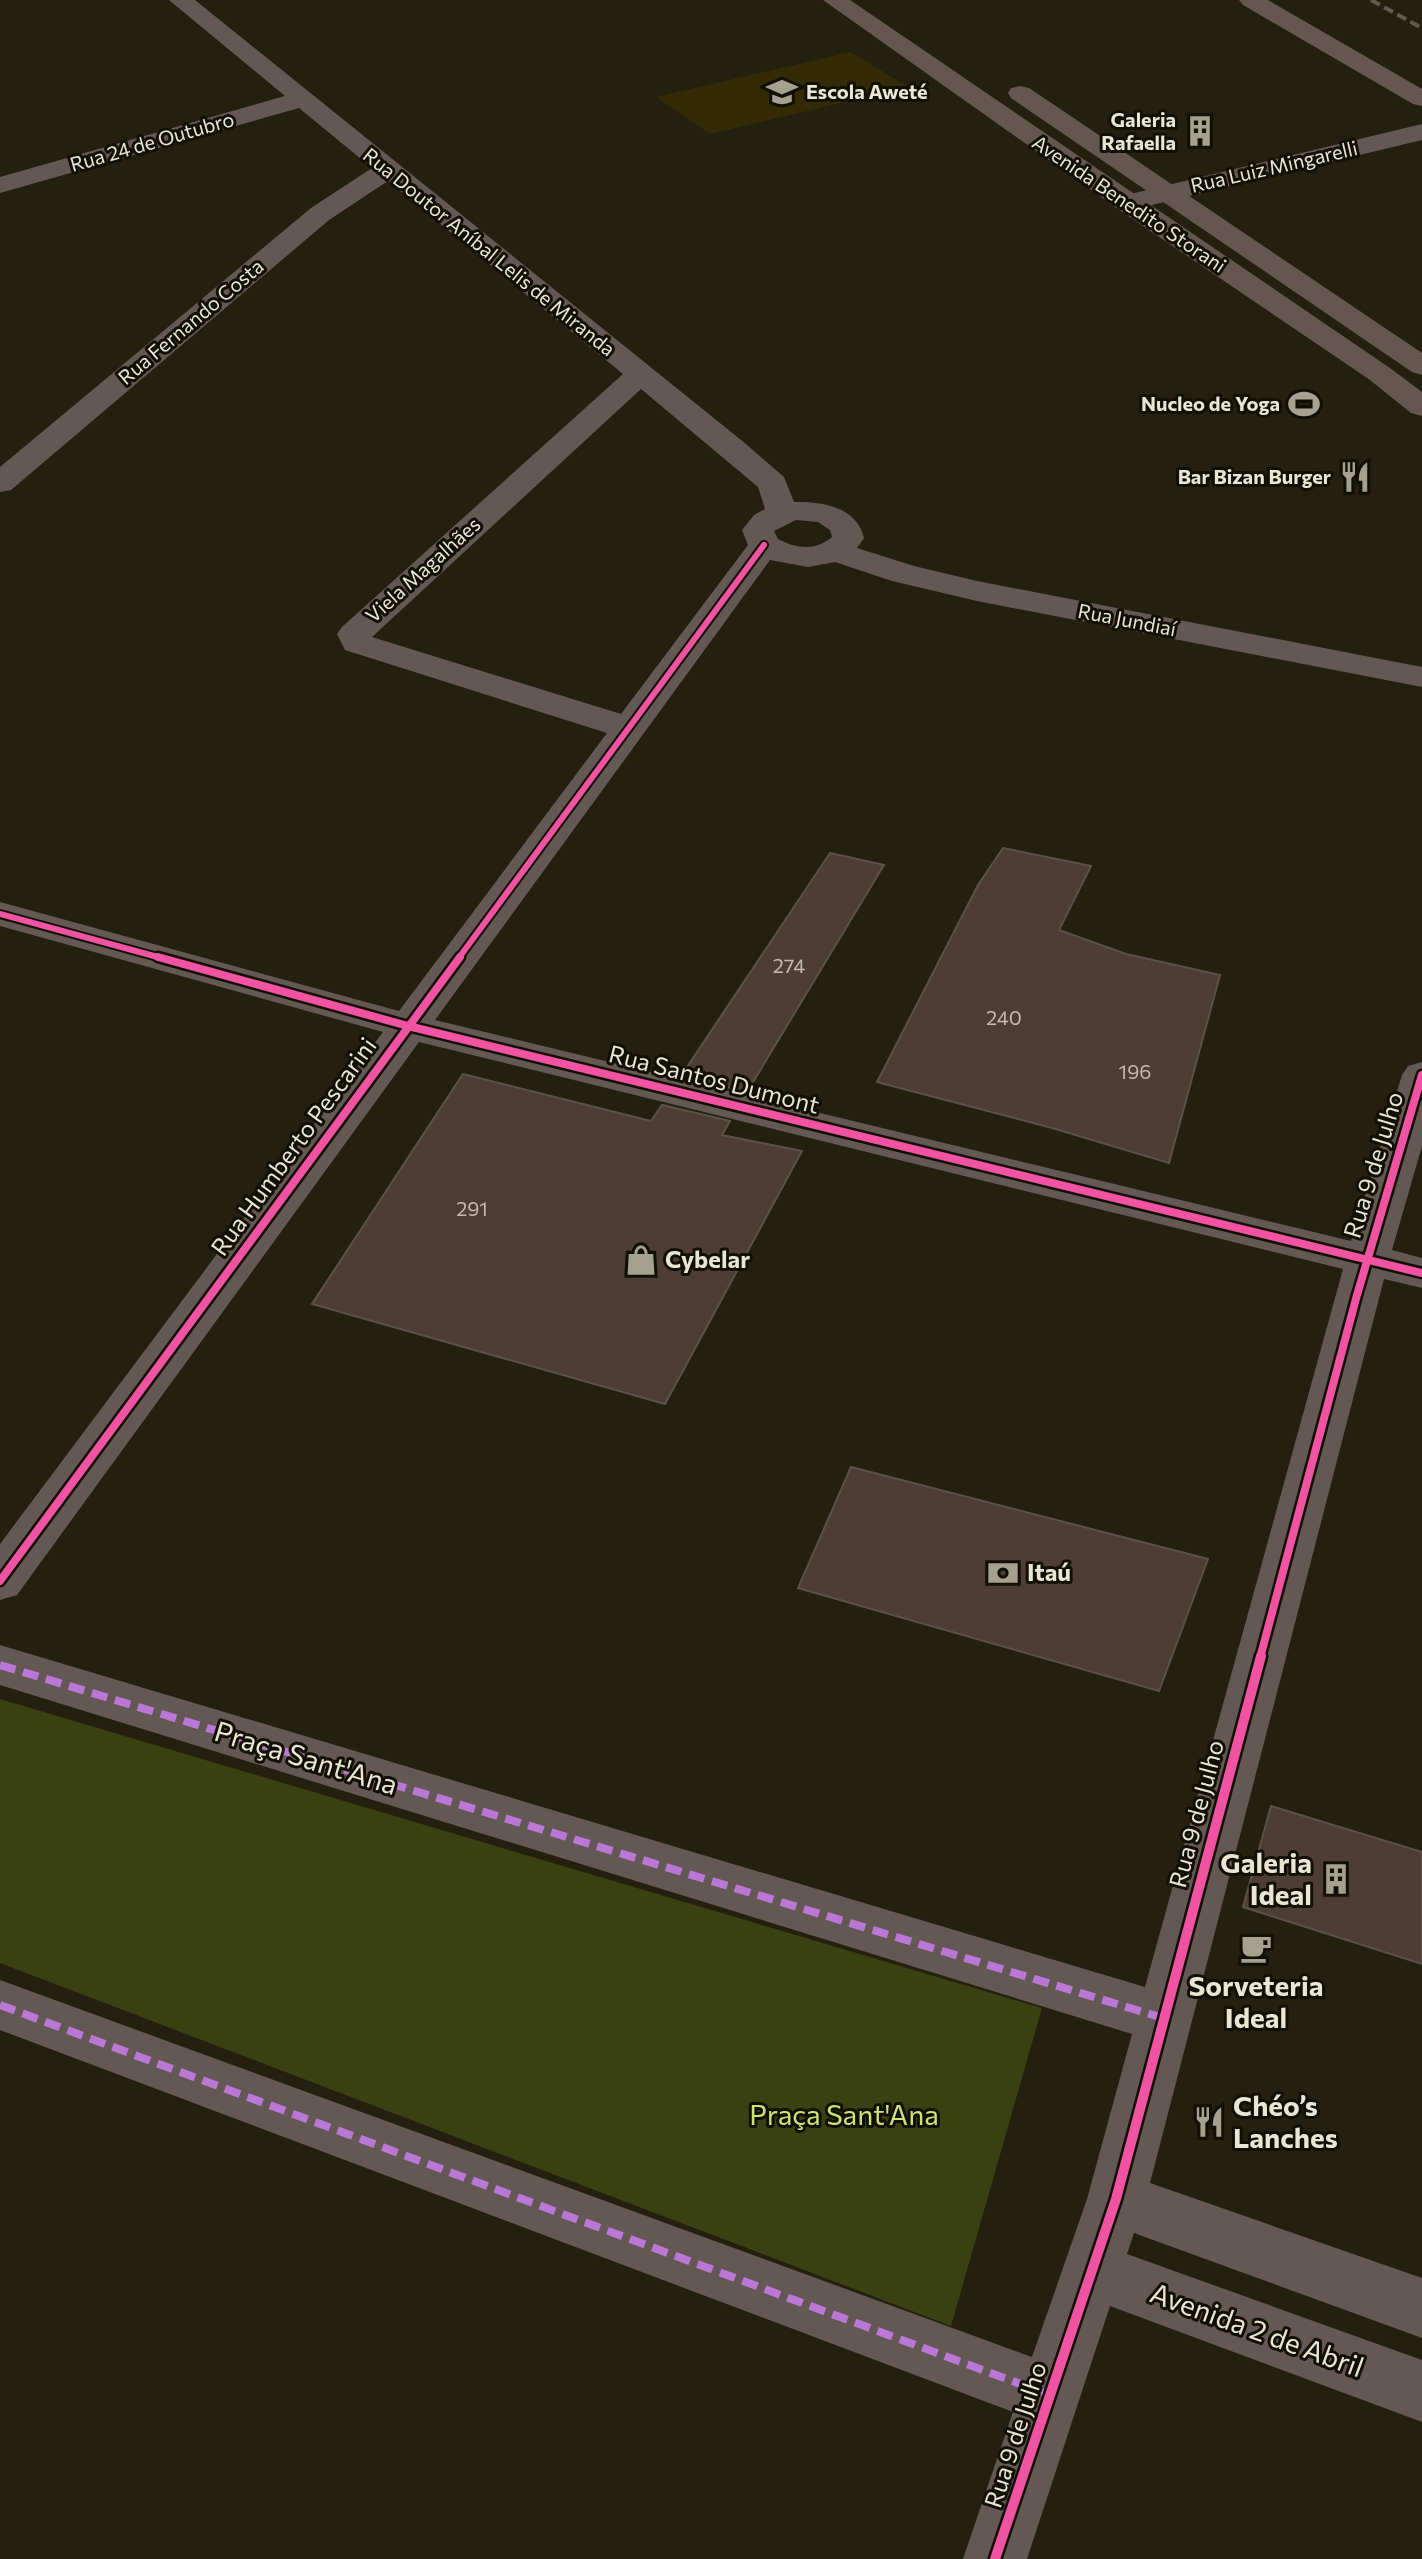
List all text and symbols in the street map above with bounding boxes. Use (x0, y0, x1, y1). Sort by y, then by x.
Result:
school or university icon: Escola Aweté (765, 75, 799, 109)
place label: Escola Aweté (806, 79, 928, 103)
street label: Rua 24 de Outubro (67, 106, 237, 176)
place label: Galeria Rafaella (1101, 107, 1176, 154)
building icon: Galeria Rafaella (1183, 114, 1217, 148)
street label: Avenida Benedito Storani (1028, 129, 1231, 277)
street label: Rua Luiz Mingarelli (1188, 135, 1360, 197)
street label: Rua Doutor Aníbal Lelis de Miranda (359, 142, 620, 360)
street label: Rua Fernando Costa (113, 253, 268, 389)
sports icon: Nucleo de Yoga (1287, 387, 1321, 421)
place label: Nucleo de Yoga (1141, 391, 1280, 415)
restaurant icon: Bar Bizan Burger (1338, 460, 1372, 494)
place label: Bar Bizan Burger (1178, 464, 1331, 488)
street label: Viela Magalhães (360, 512, 485, 627)
street label: Rua Jundiaí (1076, 598, 1179, 640)
house number: 274 (773, 953, 805, 977)
house number: 240 (986, 1005, 1022, 1029)
street label: Rua Humberto Pescarini (204, 1032, 382, 1261)
street label: Rua Santos Dumont (606, 1038, 823, 1119)
house number: 196 (1119, 1059, 1151, 1083)
street label: Rua 9 de Julho (1337, 1088, 1409, 1241)
house number: 291 (456, 1196, 488, 1220)
shop icon: Cybelar (624, 1243, 658, 1277)
place label: Cybelar (665, 1244, 750, 1273)
bank icon: Itaú (986, 1556, 1020, 1590)
place label: Itaú (1027, 1557, 1071, 1586)
street label: Praça Sant'Ana (211, 1713, 402, 1801)
street label: Rua 9 de Julho (1162, 1737, 1229, 1890)
place label: Galeria Ideal (1220, 1845, 1312, 1911)
building icon: Galeria Ideal (1319, 1862, 1353, 1896)
cafe icon: Sorveteria Ideal (1239, 1931, 1273, 1965)
place label: Sorveteria Ideal (1189, 1968, 1323, 2034)
place label: Chéo’s Lanches (1233, 2088, 1338, 2154)
park label: Praça Sant'Ana (749, 2097, 939, 2131)
restaurant icon: Chéo’s Lanches (1192, 2105, 1226, 2139)
street label: Avenida 2 de Abril (1146, 2275, 1369, 2383)
street label: Rua 9 de Julho (977, 2358, 1052, 2511)

